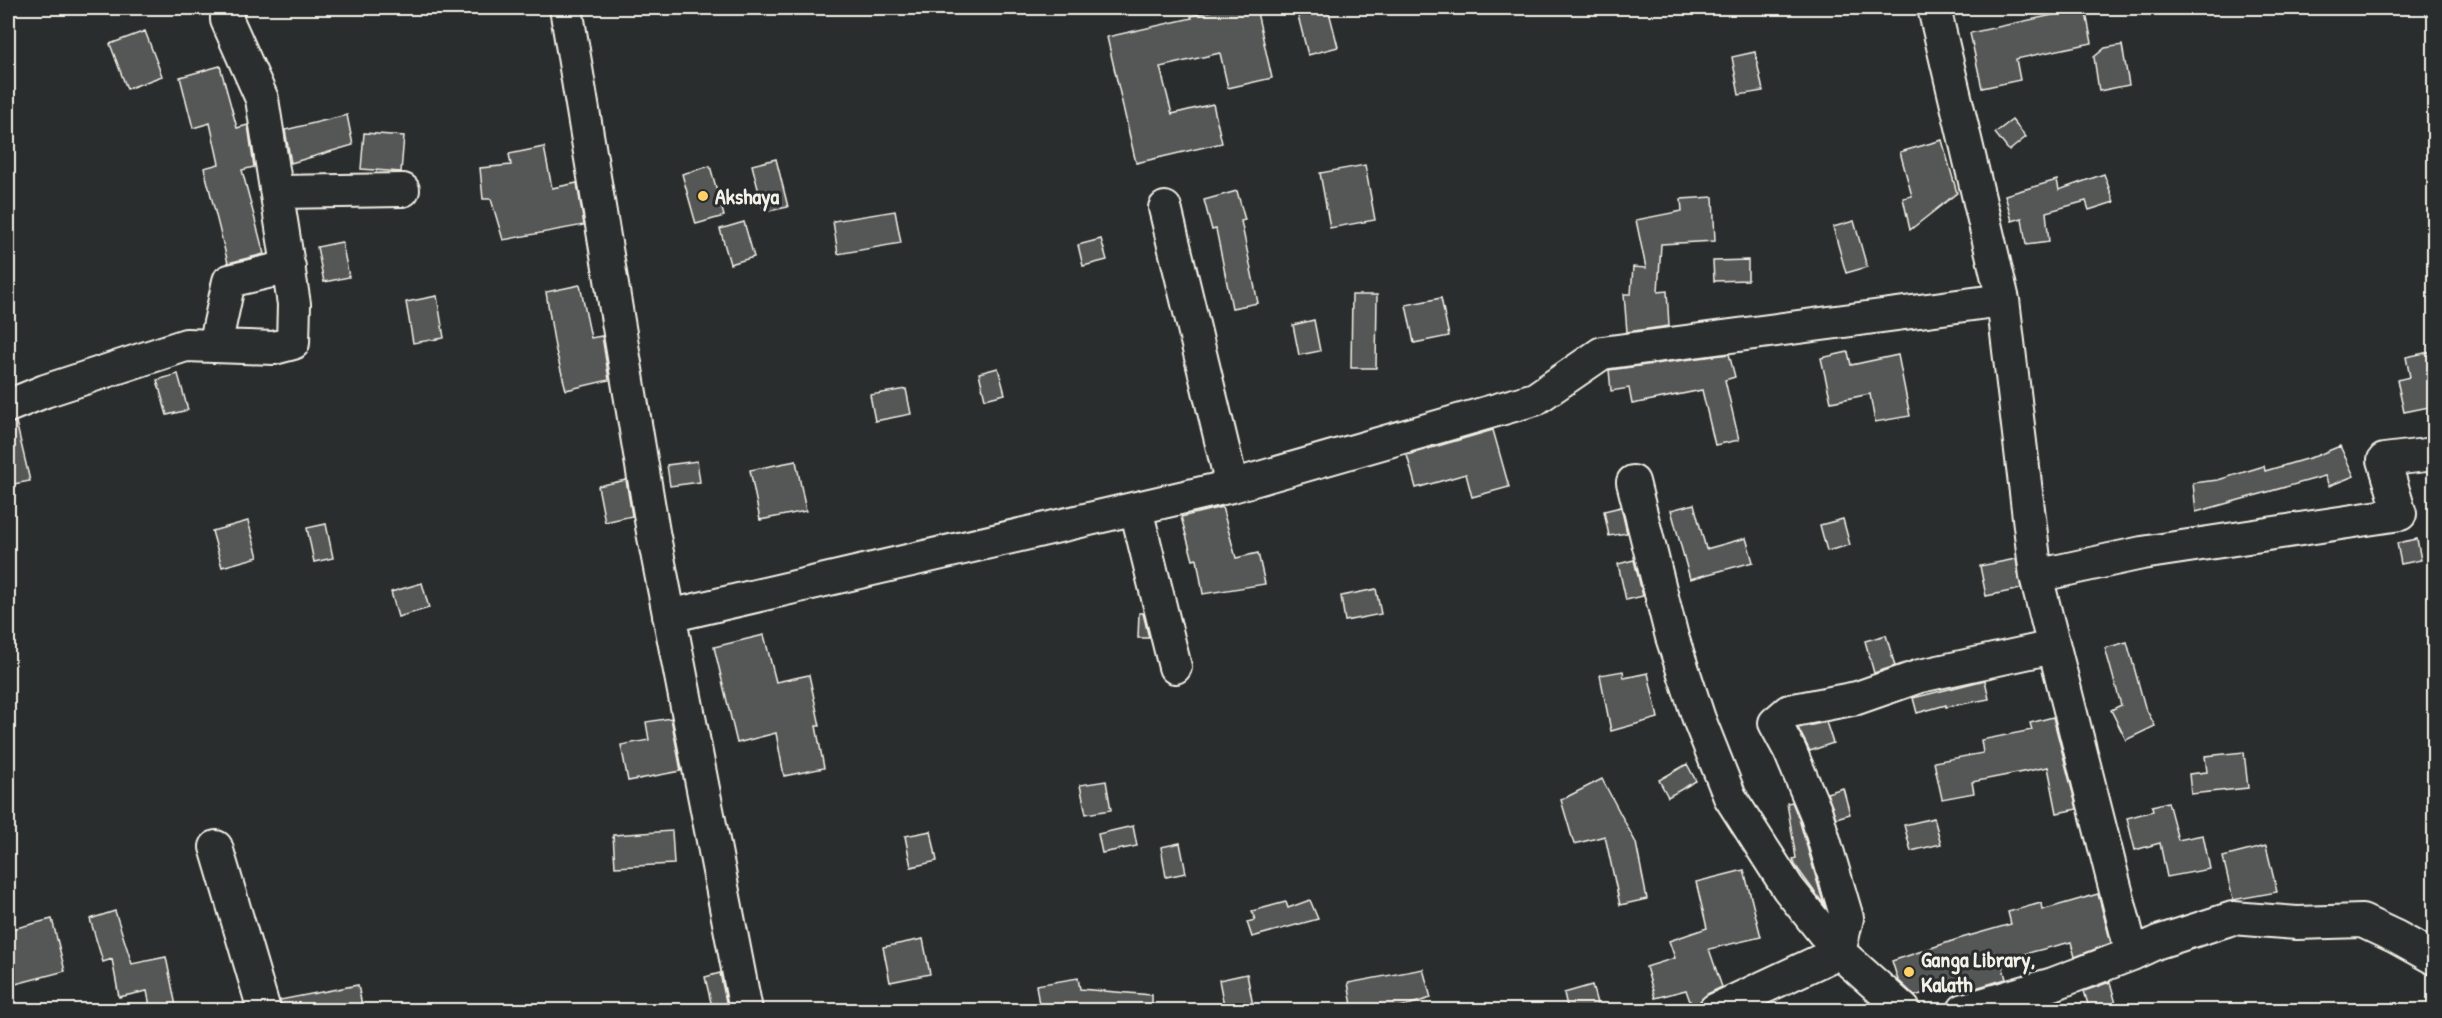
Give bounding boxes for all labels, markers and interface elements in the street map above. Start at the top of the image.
place label: Akshaya [715,181,780,212]
marker: Akshaya [696,189,710,203]
place label: Ganga Library, Kalath [1921,944,2035,999]
marker: Ganga Library, Kalath [1902,965,1916,979]

